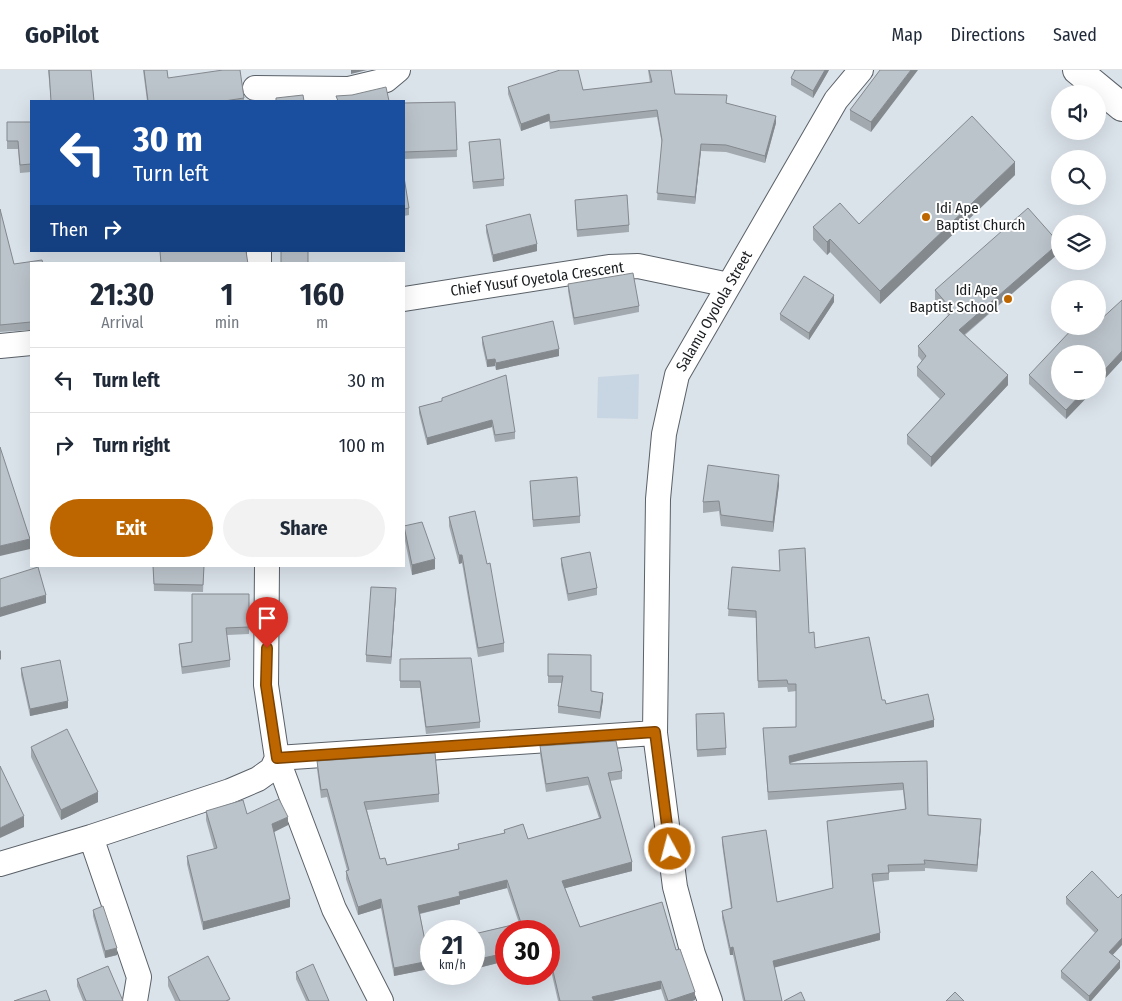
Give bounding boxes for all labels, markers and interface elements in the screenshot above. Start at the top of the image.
text: GoPilot [25,21,99,49]
text: Map [891,24,923,46]
text: Directions [951,24,1025,46]
text: Saved [1053,24,1097,46]
map controls [1051,85,1106,400]
button: sound [1051,85,1106,140]
text: 30 m [133,118,203,160]
icon: left [50,120,115,185]
button: search [1051,150,1106,205]
text: Turn left [133,160,209,187]
place label: Idi Ape Baptist Church [936,199,1025,234]
marker: Idi Ape Baptist Church [920,211,932,223]
icon: right [98,215,126,243]
button: layers [1051,215,1106,270]
text: Then [50,218,88,241]
street label: Salamu Oyolola Street [672,247,756,374]
street label: Chief Yusuf Oyetola Crescent [449,258,625,300]
text: 21:30 [90,277,154,313]
text: 1 [221,277,233,313]
text: 160 [300,277,345,313]
button: + [1051,280,1106,335]
place label: Idi Ape Baptist School [909,281,998,316]
marker: Idi Ape Baptist School [1002,293,1014,305]
text: Arrival [101,313,144,332]
text: min [215,313,240,332]
text: m [316,313,328,332]
button: − [1051,345,1106,400]
icon: left [50,366,78,394]
text: Turn left [93,369,160,392]
text: 30 m [347,369,385,392]
icon: right [50,431,78,459]
text: Turn right [93,434,170,457]
text: 100 m [339,434,385,457]
button: Exit [50,499,213,557]
button: Share [223,499,385,557]
pin [246,597,288,648]
icon: arrive [253,604,281,632]
position arrow [643,822,695,874]
speed limit sign: 30 [495,920,560,985]
text: 21 [442,931,463,961]
text: km/h [439,958,466,972]

